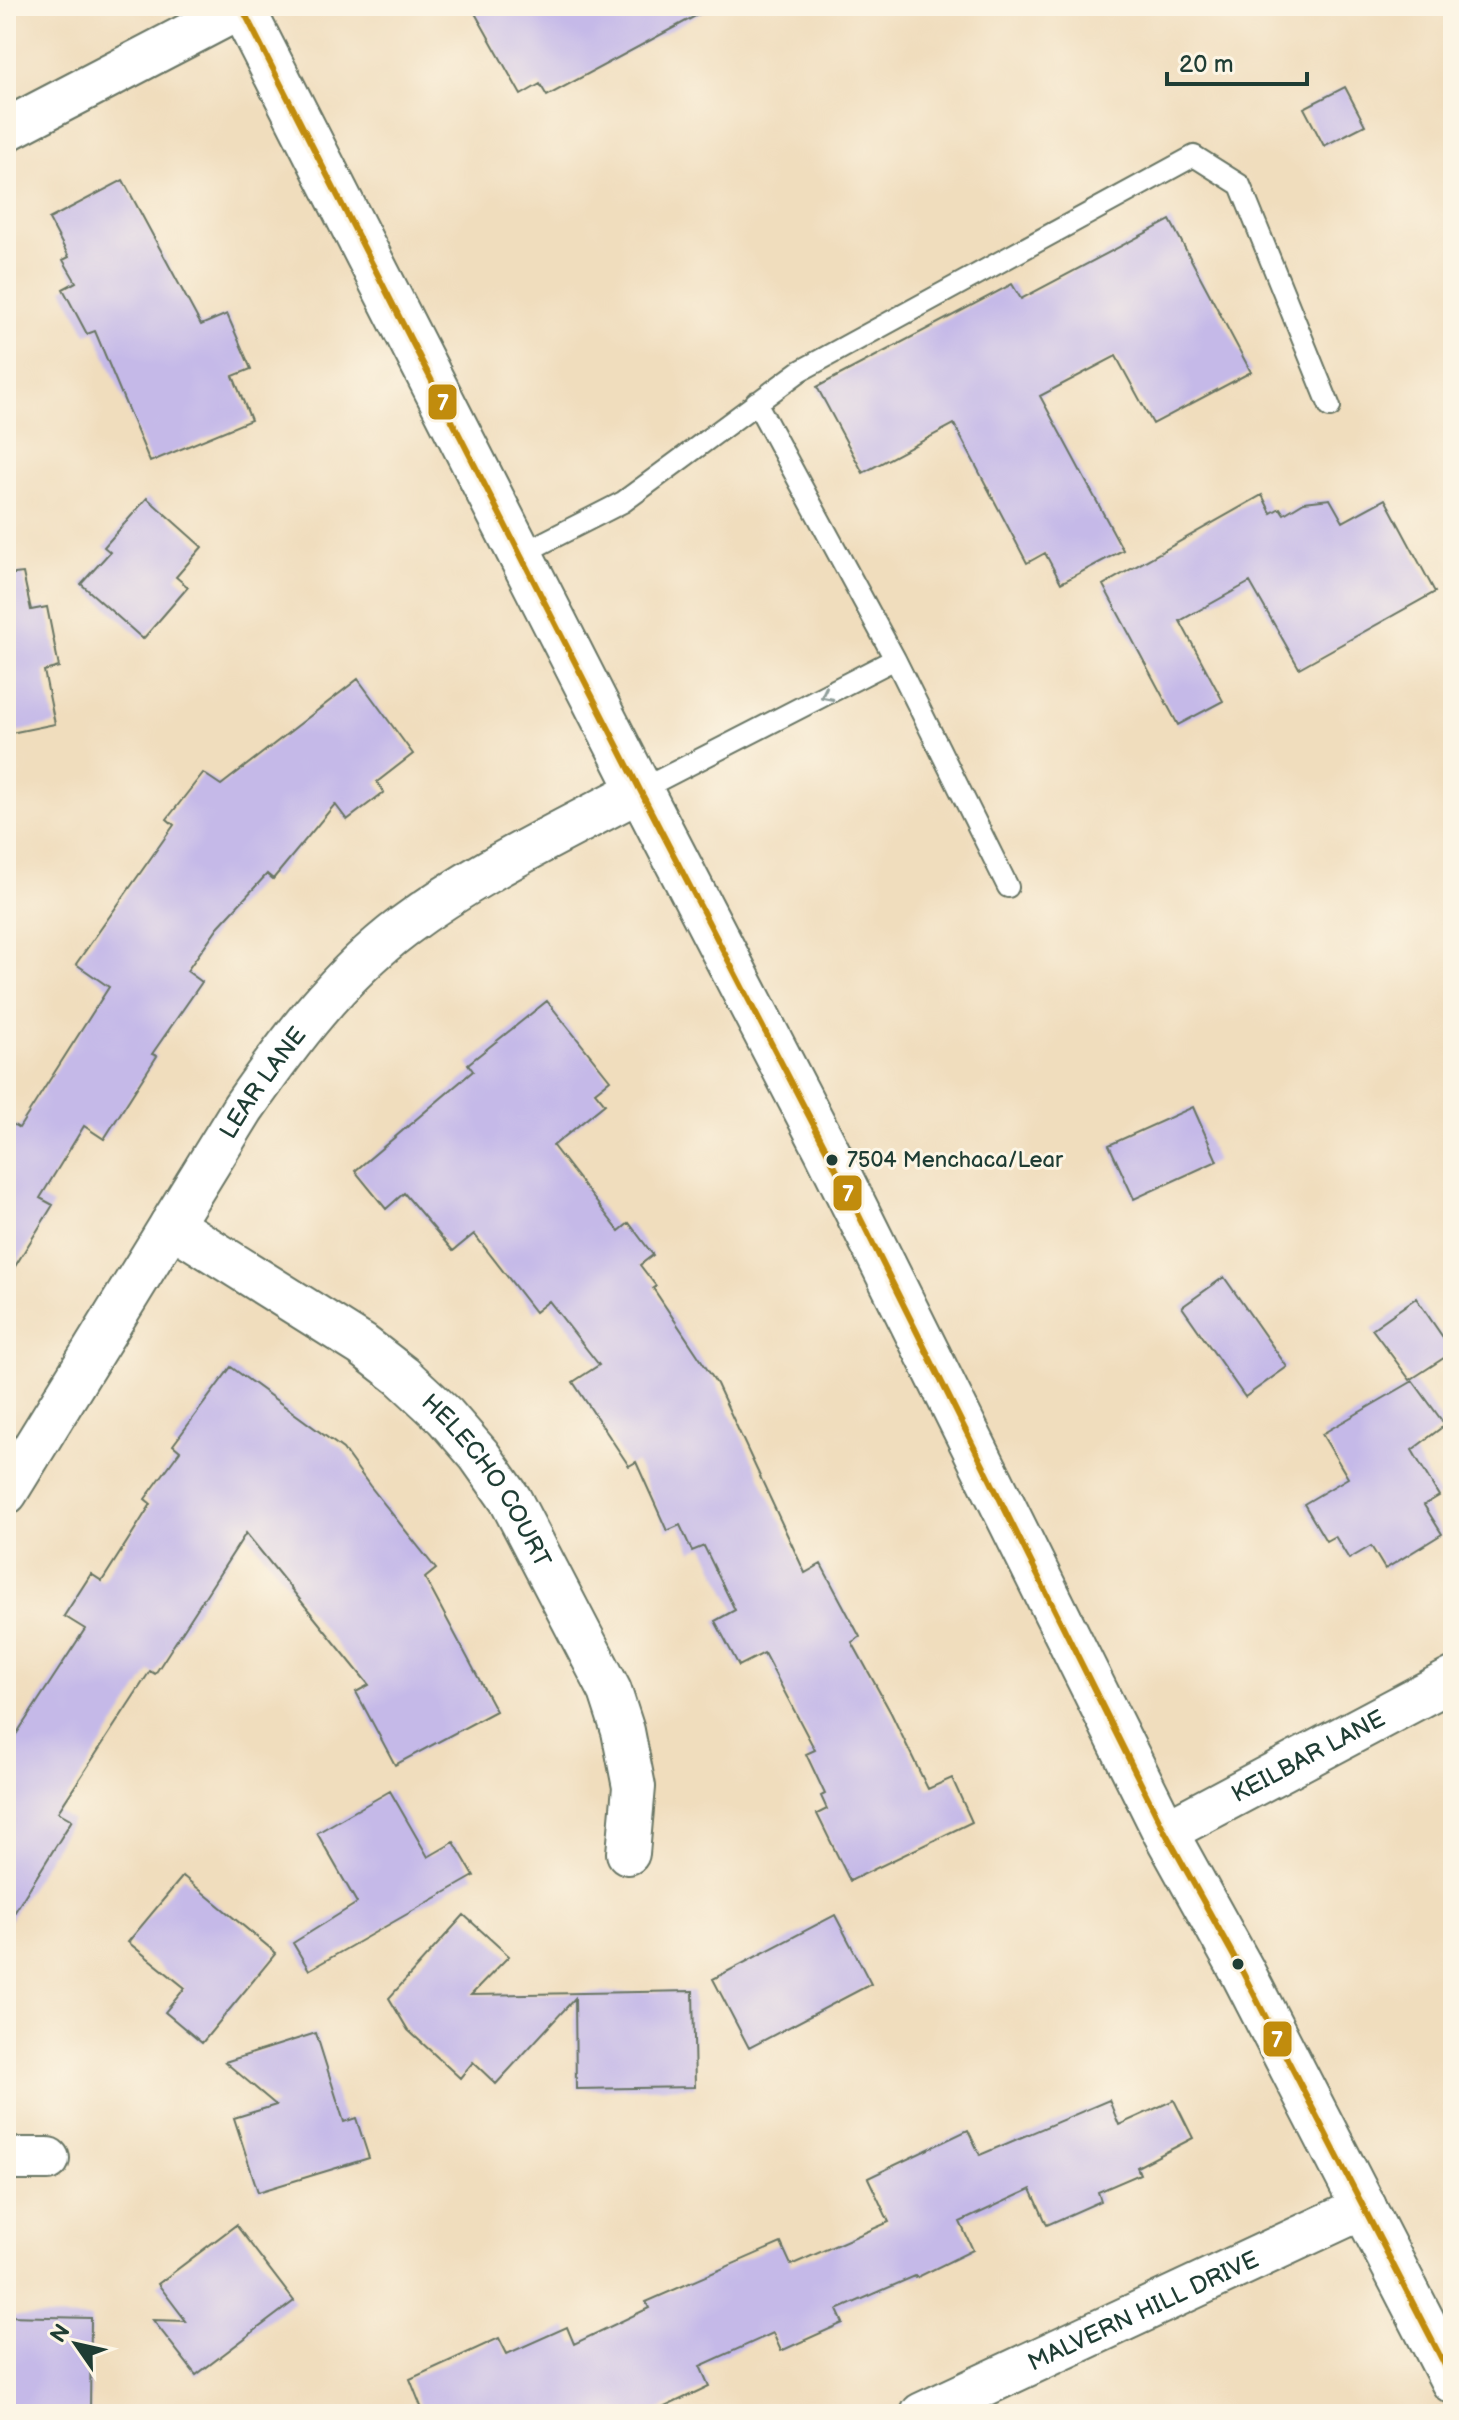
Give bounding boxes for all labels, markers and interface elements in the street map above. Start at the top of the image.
scale bar [1167,36,1307,86]
text: 20 m [1179,50,1234,79]
line badge: 7 [427,383,458,421]
text: 7 [437,390,449,417]
one-way arrow [819,685,834,700]
street label: LEAR LANE [213,1021,312,1144]
place label: 7504 Menchaca/Lear [847,1147,1064,1174]
marker: 7504 Menchaca/Lear [824,1152,840,1168]
line badge: 7 [832,1174,863,1212]
text: 7 [842,1181,854,1208]
street label: HELECHO COURT [416,1388,558,1573]
street label: KEILBAR LANE [1226,1703,1390,1809]
unlabelled marker [1230,1956,1246,1972]
line badge: 7 [1262,2020,1293,2058]
text: 7 [1271,2027,1283,2054]
street label: MALVERN HILL DRIVE [1023,2244,1263,2377]
north arrow [36,2304,116,2384]
text: N [45,2319,76,2348]

